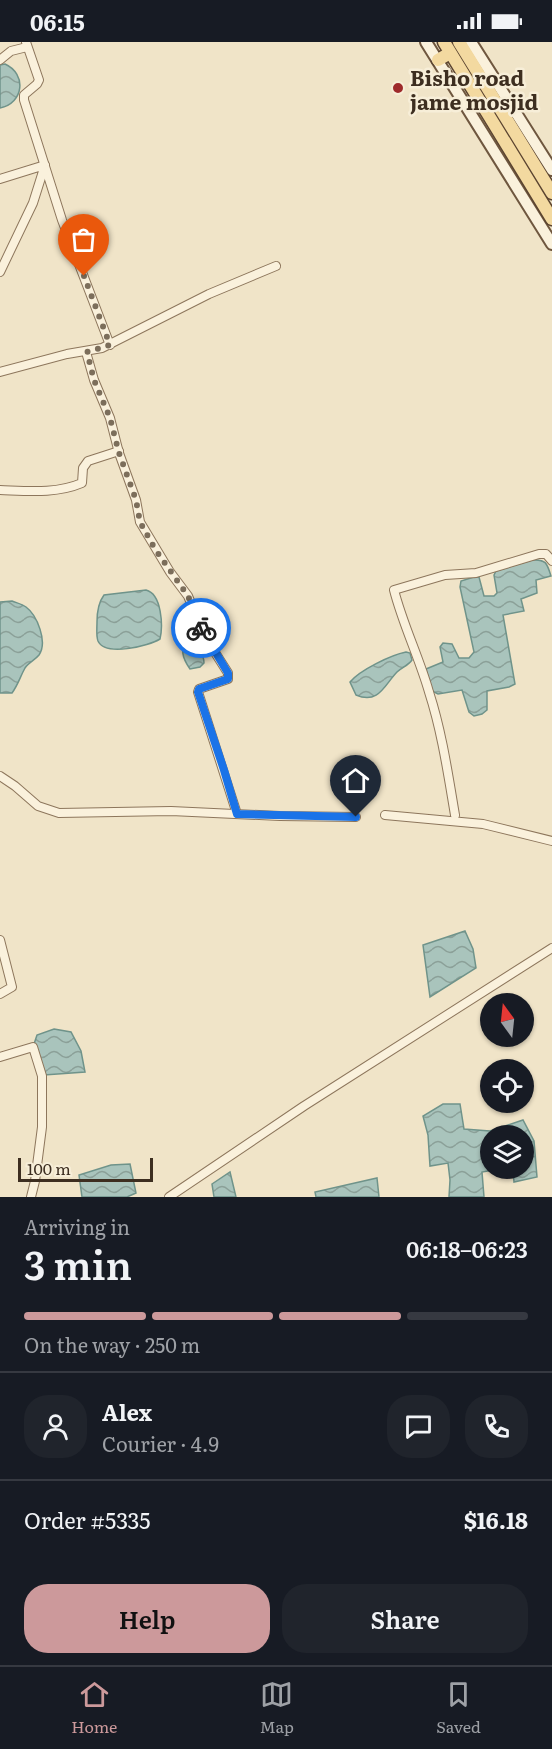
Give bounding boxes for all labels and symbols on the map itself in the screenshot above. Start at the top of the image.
place label: Bisho road jame mosjid [410,61,539,116]
marker: Bisho road jame mosjid [391,81,405,95]
pin [58,214,109,276]
courier [171,598,231,658]
pin [330,755,381,817]
north arrow [480,993,534,1047]
scale bar [18,1155,153,1182]

